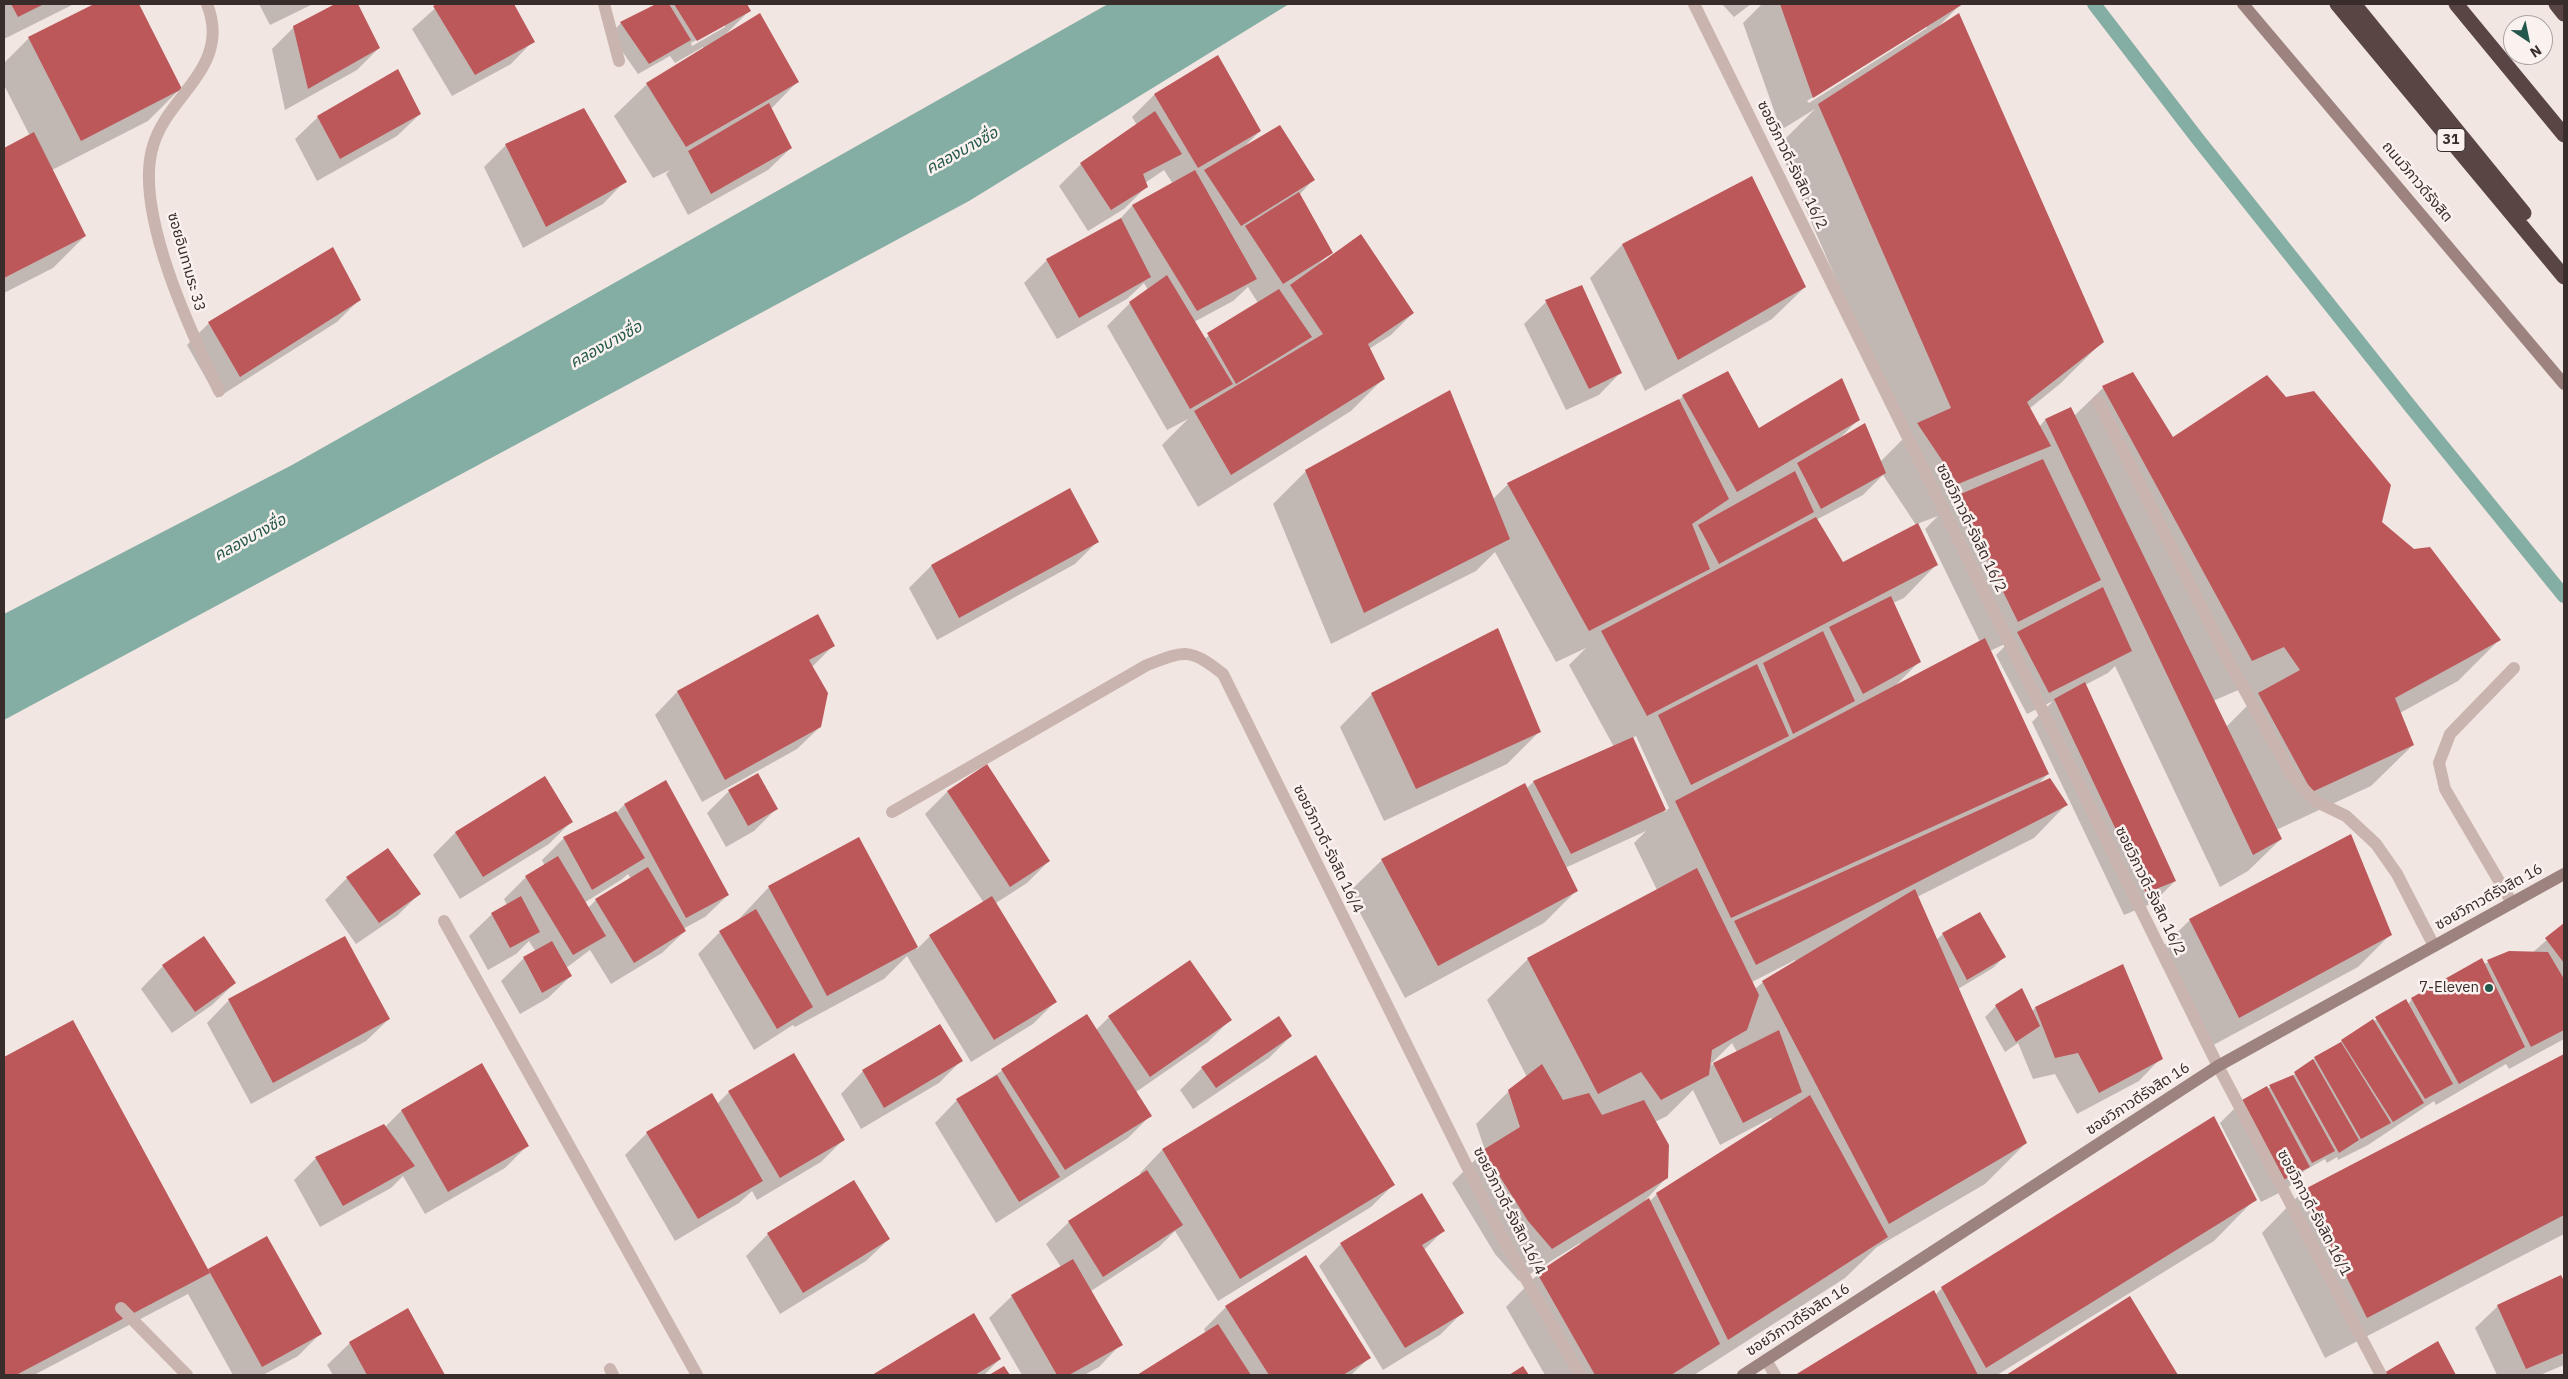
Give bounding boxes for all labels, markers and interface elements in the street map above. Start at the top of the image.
north arrow [2503,15,2553,65]
text: N [2527,41,2545,62]
street label: ซอยวิภาวดี-รังสิต 16/2 [1753,98,1831,232]
water label: คลองบางซื่อ [923,123,1001,179]
road number: 31 [2437,128,2465,152]
street label: ถนนวิภาวดีรังสิต [2378,138,2456,226]
street label: ซอยอินทามระ 33 [163,210,209,314]
water label: คลองบางซื่อ [567,317,645,373]
street label: ซอยวิภาวดี-รังสิต 16/2 [1932,461,2010,595]
water label: คลองบางซื่อ [211,510,289,566]
street label: ซอยวิภาวดี-รังสิต 16/4 [1289,782,1367,916]
street label: ซอยวิภาวดี-รังสิต 16/2 [2111,824,2189,958]
street label: ซอยวิภาวดีรังสิต 16 [2432,860,2546,934]
place label: 7-Eleven [2419,979,2479,997]
marker: 7-Eleven [2483,982,2495,994]
street label: ซอยวิภาวดีรังสิต 16 [2083,1059,2193,1139]
street label: ซอยวิภาวดี-รังสิต 16/4 [1469,1144,1549,1278]
street label: ซอยวิภาวดี-รังสิต 16/1 [2273,1147,2355,1279]
street label: ซอยวิภาวดีรังสิต 16 [1743,1280,1853,1360]

